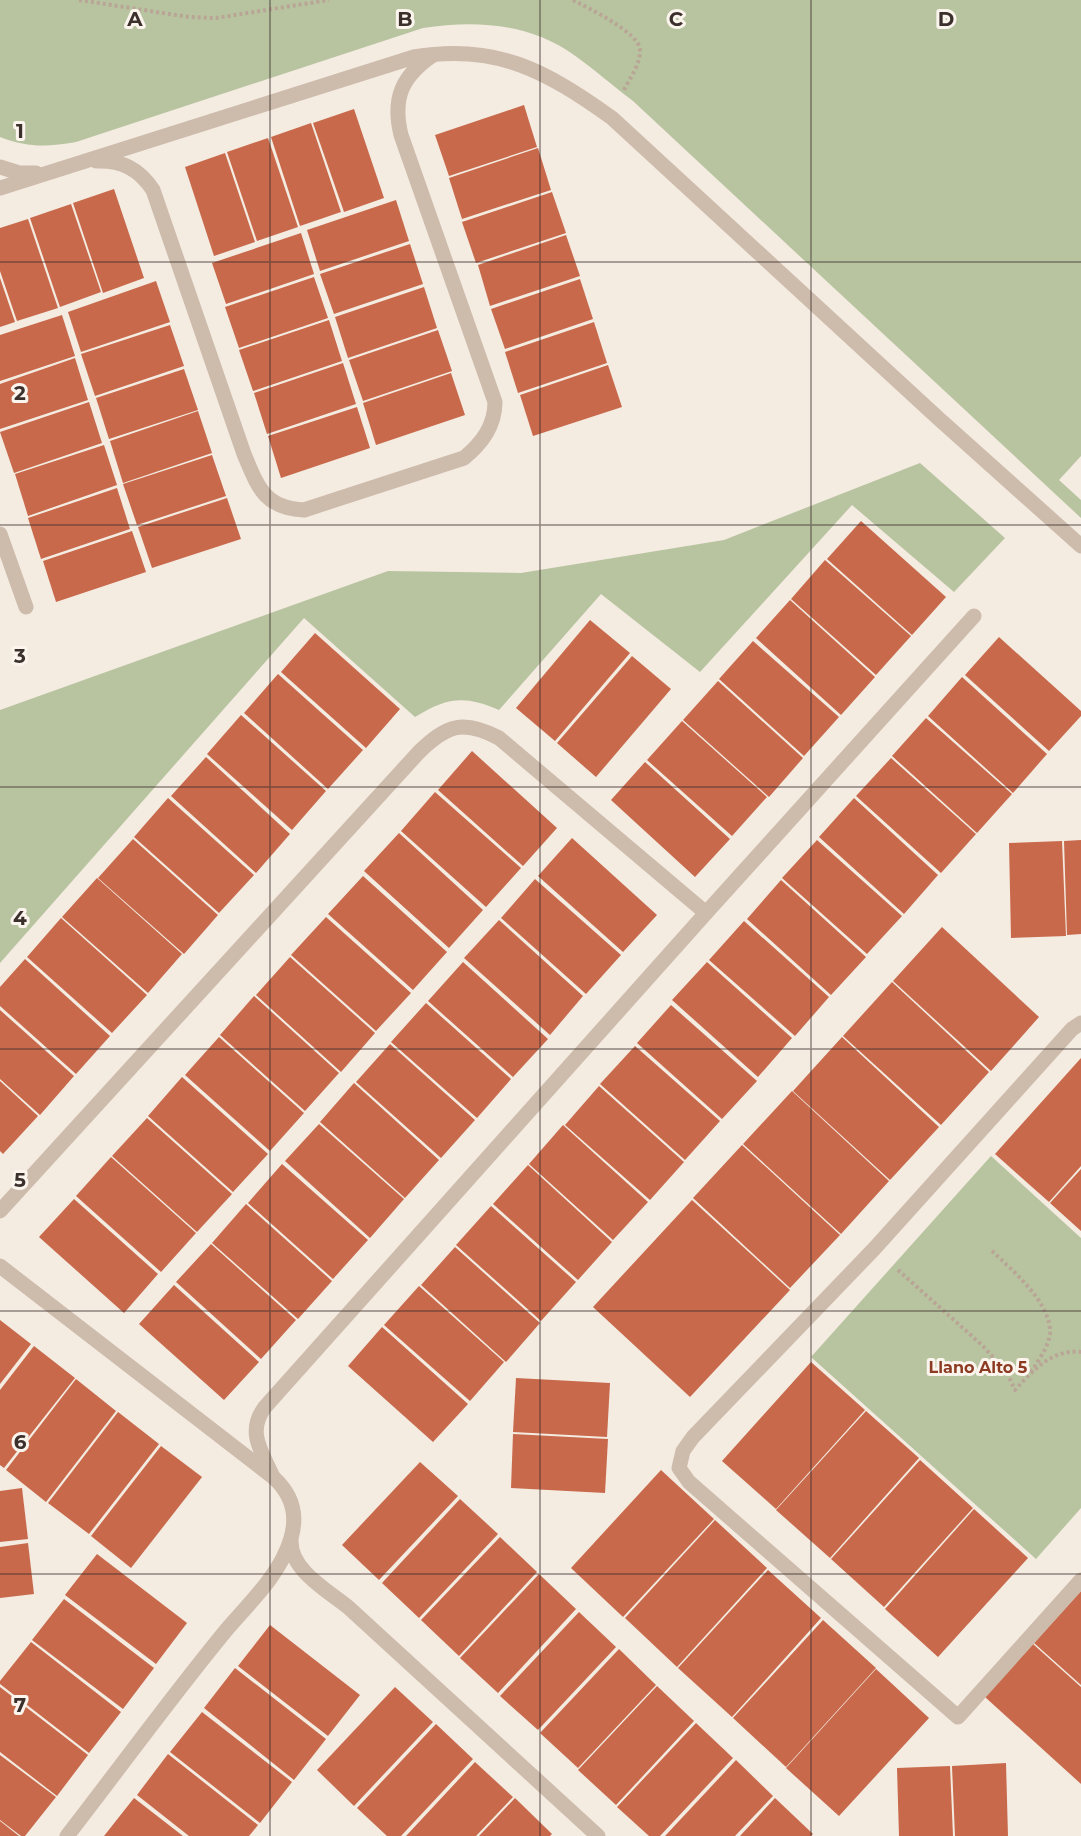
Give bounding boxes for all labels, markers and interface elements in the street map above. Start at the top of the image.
text: A [126,7,143,31]
text: B [397,7,413,31]
text: C [669,7,684,31]
text: D [938,7,954,31]
text: 1 [16,119,24,143]
text: 2 [14,381,26,405]
text: 3 [13,644,26,668]
text: 4 [13,906,27,930]
text: 5 [14,1168,26,1192]
district label: Llano Alto 5 [929,1358,1028,1377]
text: 6 [14,1430,27,1454]
text: 7 [14,1693,26,1717]

